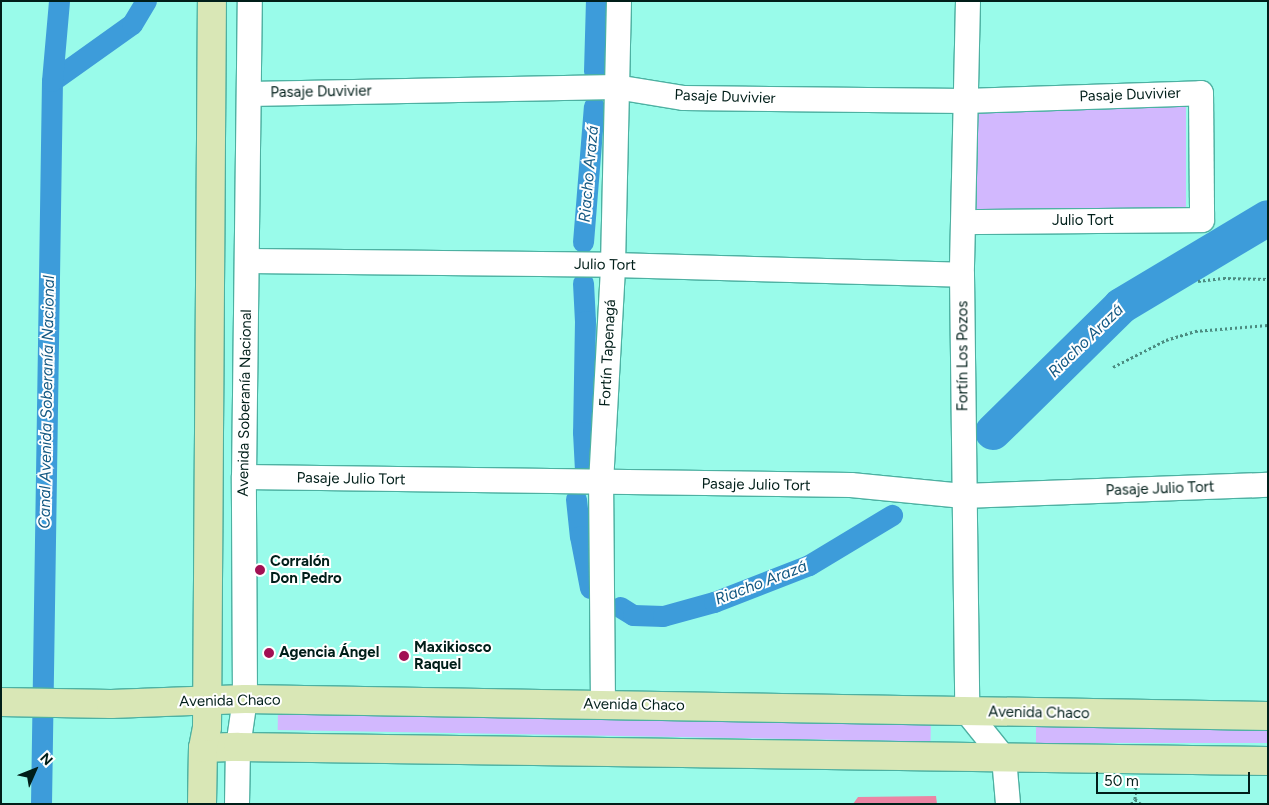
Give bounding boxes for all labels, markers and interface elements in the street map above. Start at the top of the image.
street label: Pasaje Duvivier [270,82,372,102]
street label: Pasaje Duvivier [1079,84,1181,106]
street label: Pasaje Duvivier [674,86,776,108]
water label: Riacho Arazá [575,125,603,223]
street label: Julio Tort [1052,212,1114,230]
street label: Julio Tort [574,255,636,275]
water label: Canal Avenida Soberanía Nacional [35,275,59,529]
street label: Fortín Tapenagá [596,299,620,407]
water label: Riacho Arazá [1044,300,1128,382]
street label: Fortín Los Pozos [954,301,972,411]
street label: Avenida Soberanía Nacional [234,309,256,497]
street label: Pasaje Julio Tort [296,469,406,489]
street label: Pasaje Julio Tort [701,475,811,495]
street label: Pasaje Julio Tort [1105,478,1215,500]
place label: Corralón Don Pedro [270,552,342,587]
water label: Riacho Arazá [712,557,810,609]
marker: Corralón Don Pedro [254,564,266,576]
place label: Maxikiosco Raquel [414,638,491,673]
place label: Agencia Ángel [279,644,379,662]
marker: Agencia Ángel [263,647,275,659]
marker: Maxikiosco Raquel [398,650,410,662]
street label: Avenida Chaco [179,691,281,711]
street label: Avenida Chaco [583,695,685,715]
street label: Avenida Chaco [988,703,1090,723]
north arrow [10,745,60,795]
text: N [36,749,56,769]
scale bar [1099,762,1253,794]
text: 50 m [1104,772,1139,790]

